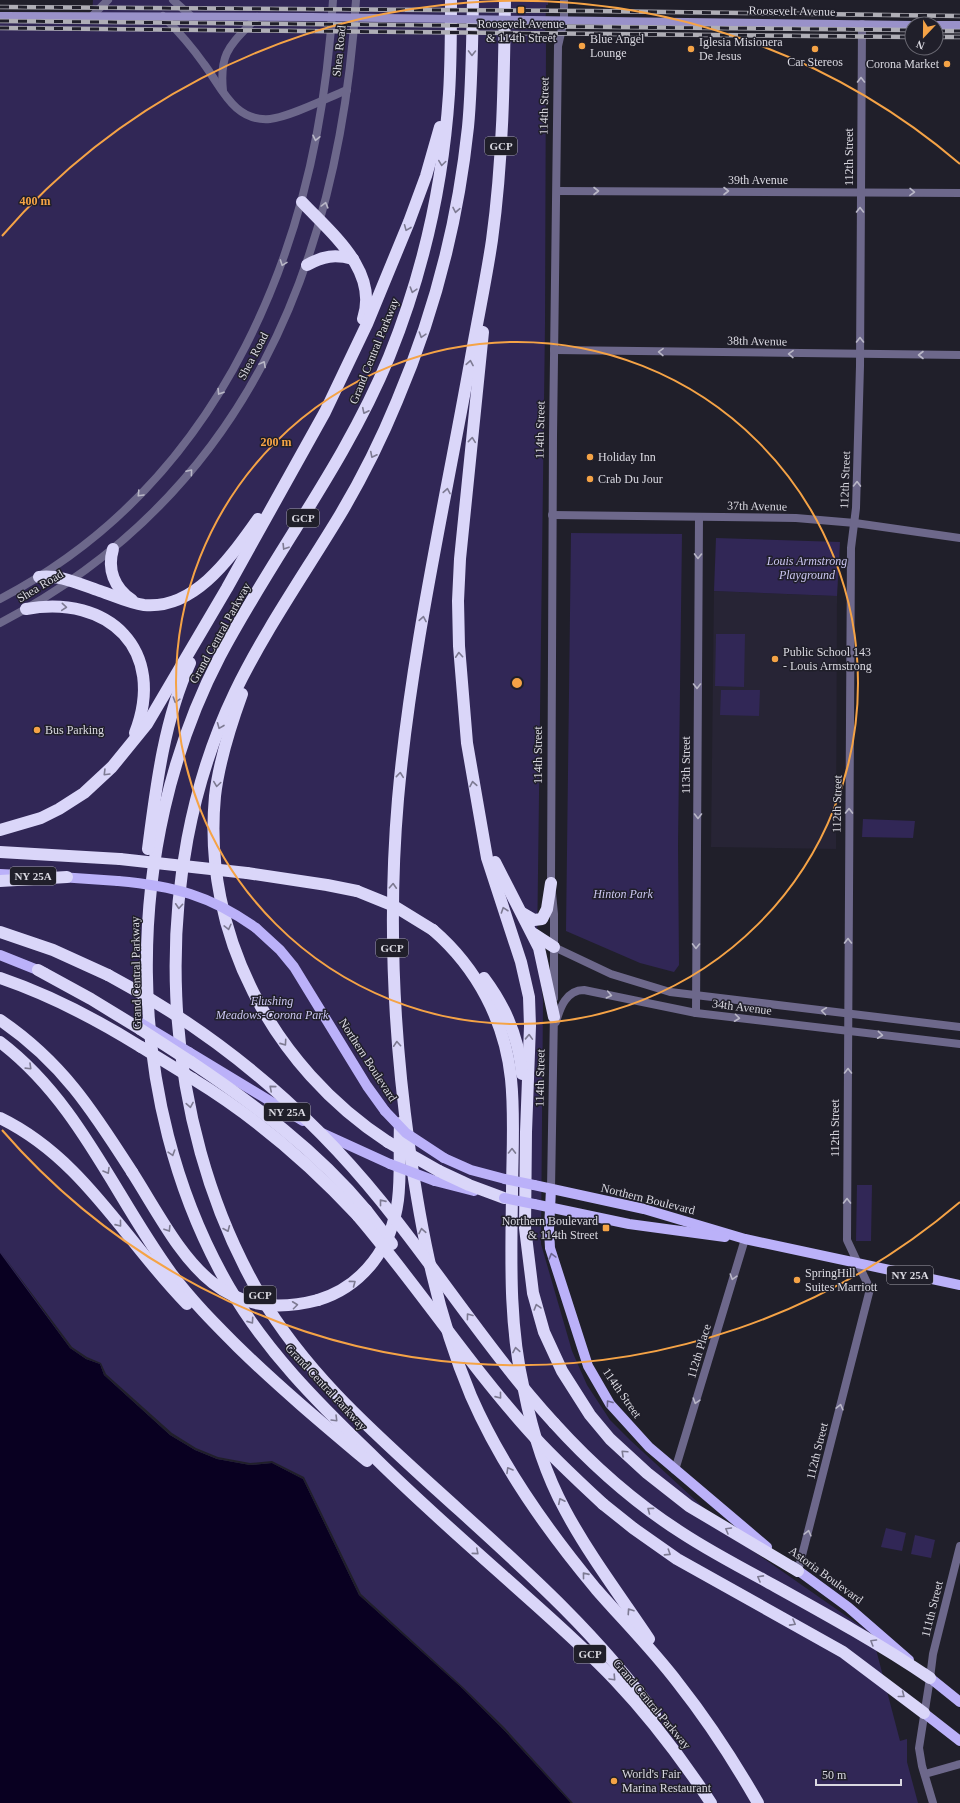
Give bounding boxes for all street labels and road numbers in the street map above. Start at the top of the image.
street label: Roosevelt Avenue [749,3,835,19]
street label: Shea Road [329,25,349,77]
street label: 114th Street [536,76,552,135]
street label: 112th Street [842,127,856,186]
road number: GCP [485,137,517,155]
street label: 39th Avenue [728,173,788,187]
street label: Grand Central Parkway [346,296,402,406]
street label: Shea Road [235,330,271,382]
street label: 38th Avenue [727,333,787,349]
street label: 114th Street [532,400,548,459]
street label: 112th Street [837,450,853,509]
street label: 37th Avenue [727,498,787,514]
road number: GCP [287,509,319,527]
street label: Shea Road [14,567,66,605]
street label: Grand Central Parkway [186,580,254,686]
street label: 114th Street [531,725,545,784]
street label: 113th Street [679,735,693,794]
street label: 112th Street [829,774,845,833]
road number: NY 25A [10,867,56,885]
street label: Grand Central Parkway [128,916,144,1030]
road number: GCP [376,939,408,957]
street label: 34th Avenue [711,996,773,1018]
street label: Northern Boulevard [336,1016,400,1104]
street label: 114th Street [532,1048,548,1107]
street label: 112th Street [828,1098,842,1157]
road number: NY 25A [264,1103,310,1121]
street label: Northern Boulevard [600,1181,696,1217]
road number: NY 25A [887,1266,933,1284]
road number: GCP [244,1286,276,1304]
street label: 112th Place [684,1322,714,1380]
street label: Grand Central Parkway [282,1341,370,1433]
street label: 114th Street [600,1365,645,1421]
street label: 112th Street [803,1421,831,1481]
street label: Astoria Boulevard [786,1543,866,1607]
street label: 111th Street [918,1579,946,1639]
road number: GCP [574,1645,606,1663]
street label: Grand Central Parkway [610,1656,694,1752]

